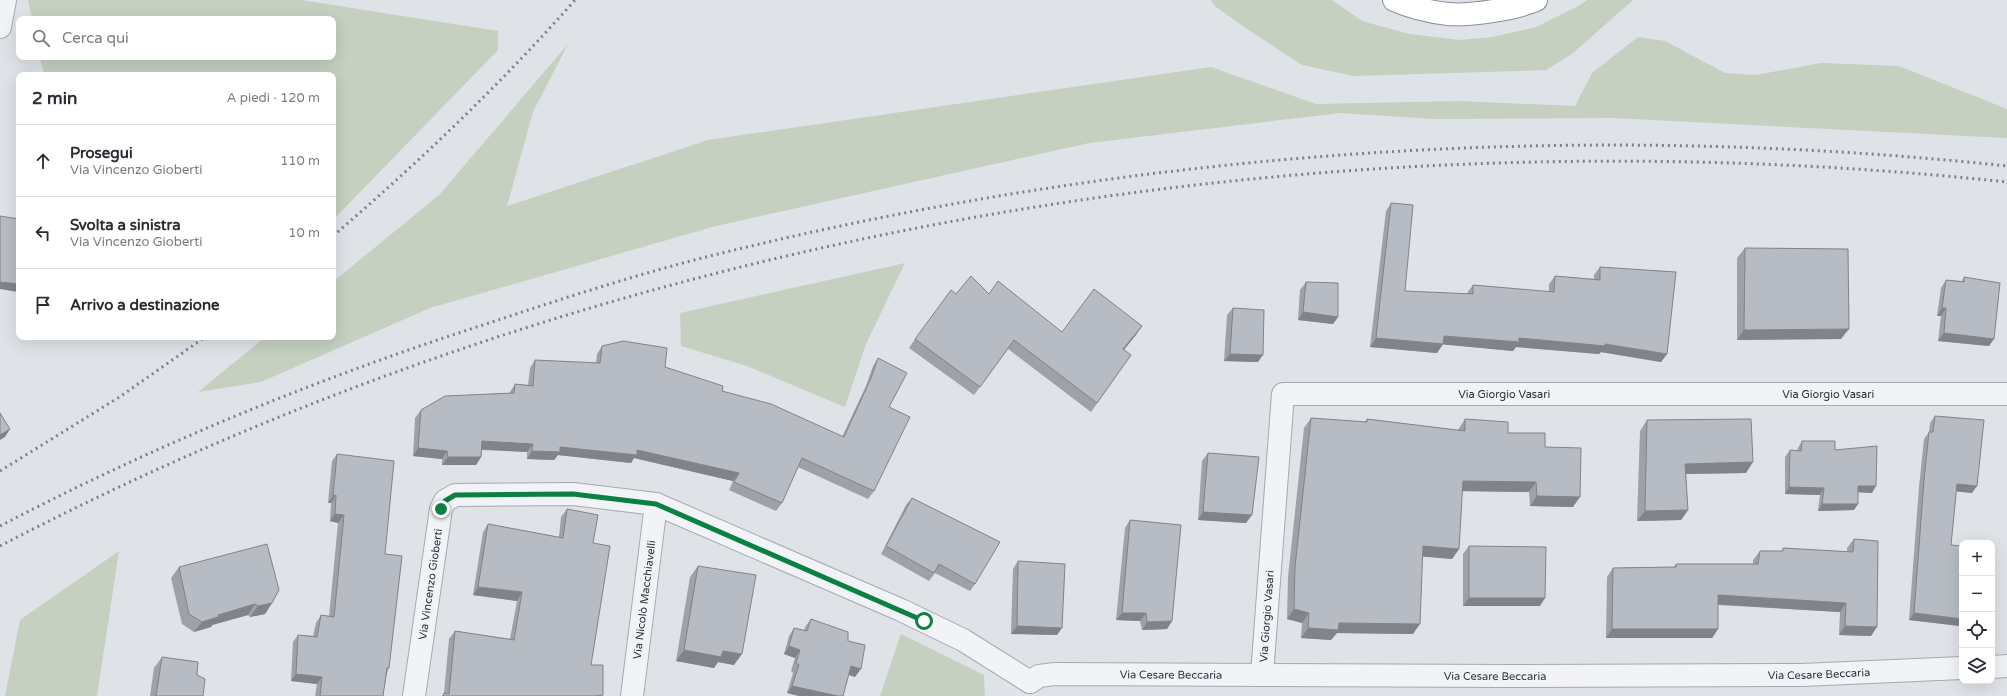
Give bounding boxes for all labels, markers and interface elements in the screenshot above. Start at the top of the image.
search box [16,16,336,60]
icon: search [30,27,52,49]
text: Cerca qui [62,29,129,47]
text: 2 min [32,88,77,109]
text: A piedi · 120 m [227,90,320,106]
text: Prosegui [70,144,133,162]
icon: ahead [32,150,54,172]
text: 110 m [280,153,320,169]
text: Via Vincenzo Gioberti [70,162,203,178]
text: Svolta a sinistra [70,216,181,234]
icon: left [32,222,54,244]
text: 10 m [288,225,320,241]
text: Via Vincenzo Gioberti [70,234,203,250]
icon: arrive [32,294,54,316]
text: Arrivo a destinazione [70,296,220,314]
street label: Via Giorgio Vasari [1458,388,1550,401]
street label: Via Giorgio Vasari [1782,388,1874,401]
route end [432,500,450,518]
street label: Via Vincenzo Gioberti [416,528,445,641]
street label: Via Nicolò Macchiavelli [630,539,658,660]
map controls [1959,540,1995,684]
button: + [1959,540,1995,576]
street label: Via Giorgio Vasari [1256,570,1276,663]
button: − [1959,576,1995,612]
route start [915,612,933,630]
button: locate [1959,612,1995,648]
button: layers [1959,648,1995,684]
street label: Via Cesare Beccaria [1768,666,1871,682]
street label: Via Cesare Beccaria [1120,668,1222,681]
street label: Via Cesare Beccaria [1444,669,1546,683]

